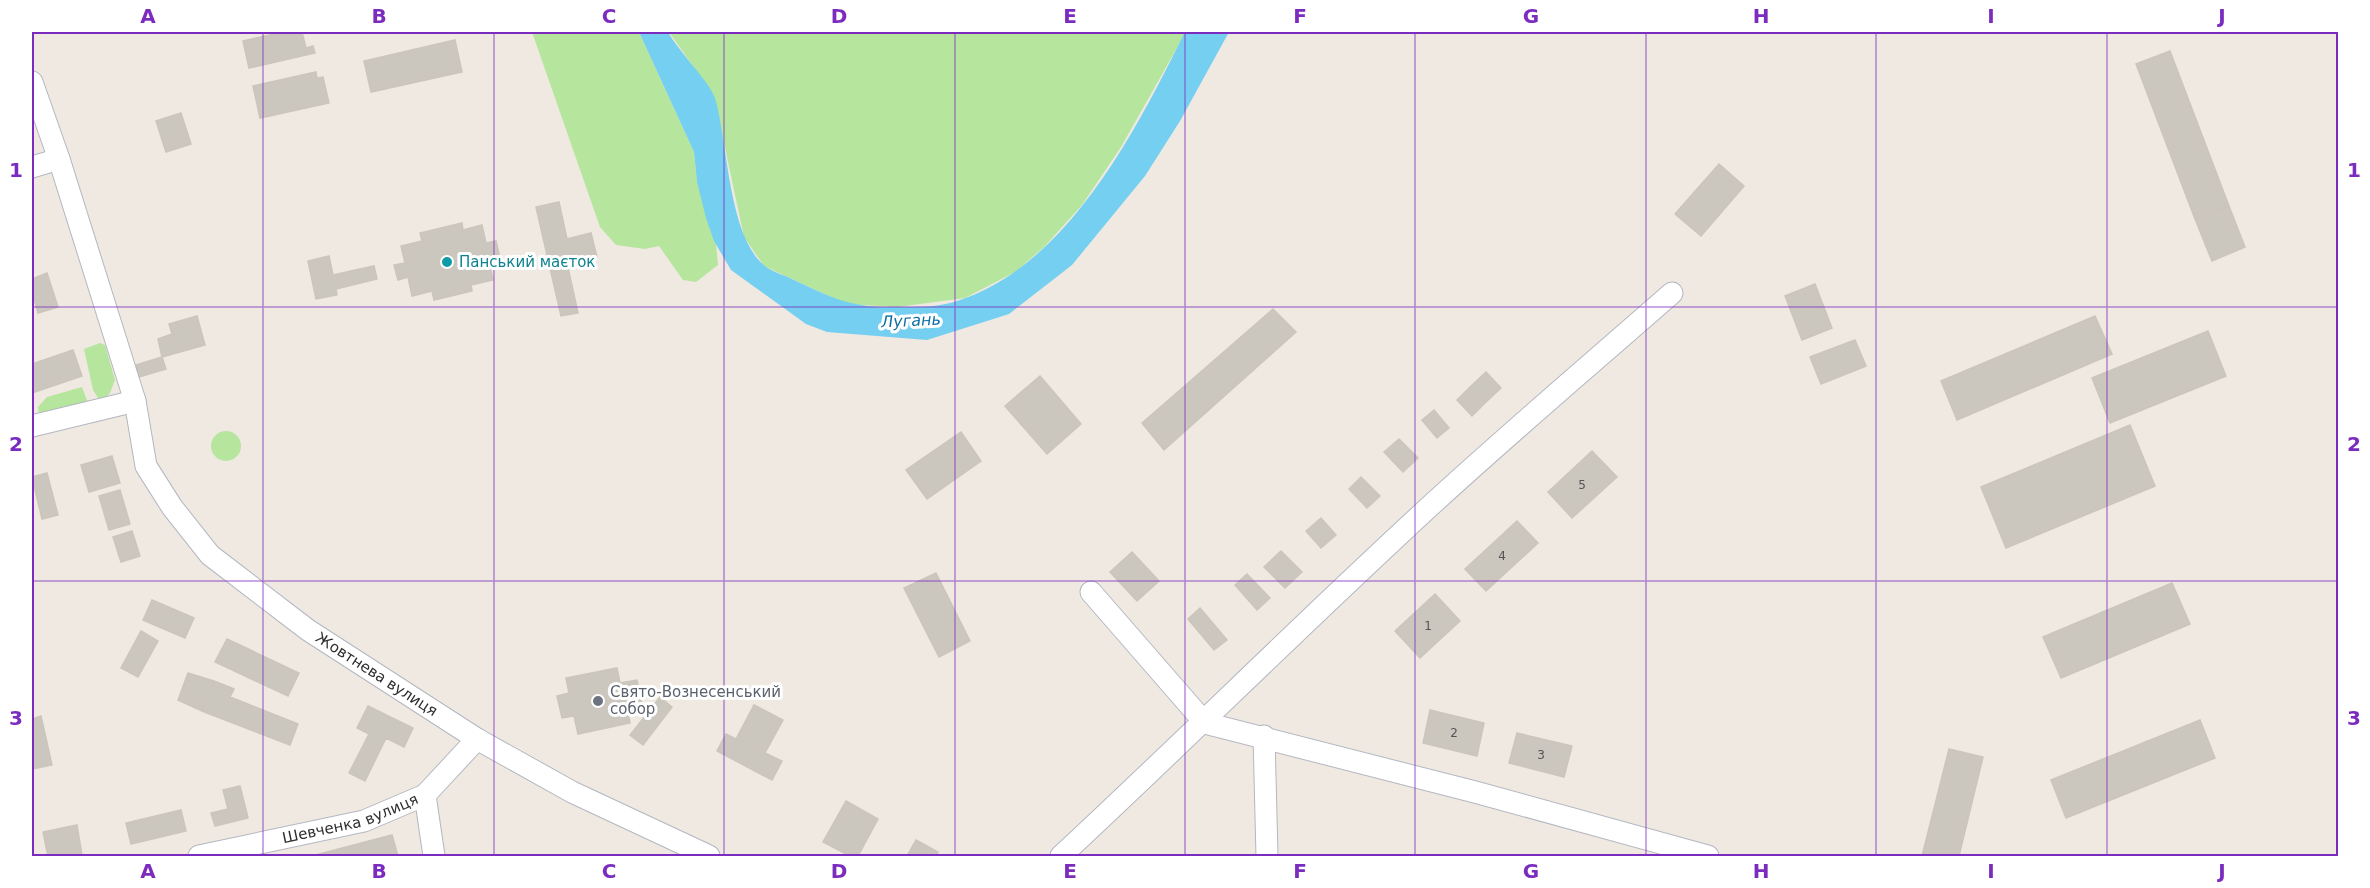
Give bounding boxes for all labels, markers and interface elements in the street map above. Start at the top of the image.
text: A [140,4,156,28]
text: B [371,4,387,28]
text: C [602,4,616,28]
text: D [831,4,847,28]
text: E [1063,4,1077,28]
text: F [1293,4,1307,28]
text: G [1523,4,1539,28]
text: H [1753,4,1769,28]
text: I [1987,4,1995,28]
text: J [2216,4,2226,28]
text: 1 [9,158,23,182]
text: 1 [2347,158,2361,182]
place label: Панський маєток [459,253,595,271]
marker: Панський маєток [440,255,454,269]
water label: Лугань [880,309,941,332]
text: 2 [9,432,23,456]
text: 2 [2347,432,2361,456]
house number: 5 [1578,478,1586,492]
house number: 4 [1498,549,1506,563]
house number: 1 [1424,619,1432,633]
street label: Жовтнева вулиця [312,628,441,720]
place label: Свято-Вознесенський собор [610,683,781,718]
marker: Свято-Вознесенський собор [591,694,605,708]
text: 3 [9,706,23,730]
text: 3 [2347,706,2361,730]
house number: 2 [1450,726,1458,740]
house number: 3 [1537,748,1545,762]
street label: Шевченка вулиця [281,790,421,847]
text: A [140,859,156,883]
text: B [371,859,387,883]
text: C [602,859,616,883]
text: D [831,859,847,883]
text: E [1063,859,1077,883]
text: F [1293,859,1307,883]
text: G [1523,859,1539,883]
text: H [1753,859,1769,883]
text: I [1987,859,1995,883]
text: J [2216,859,2226,883]

